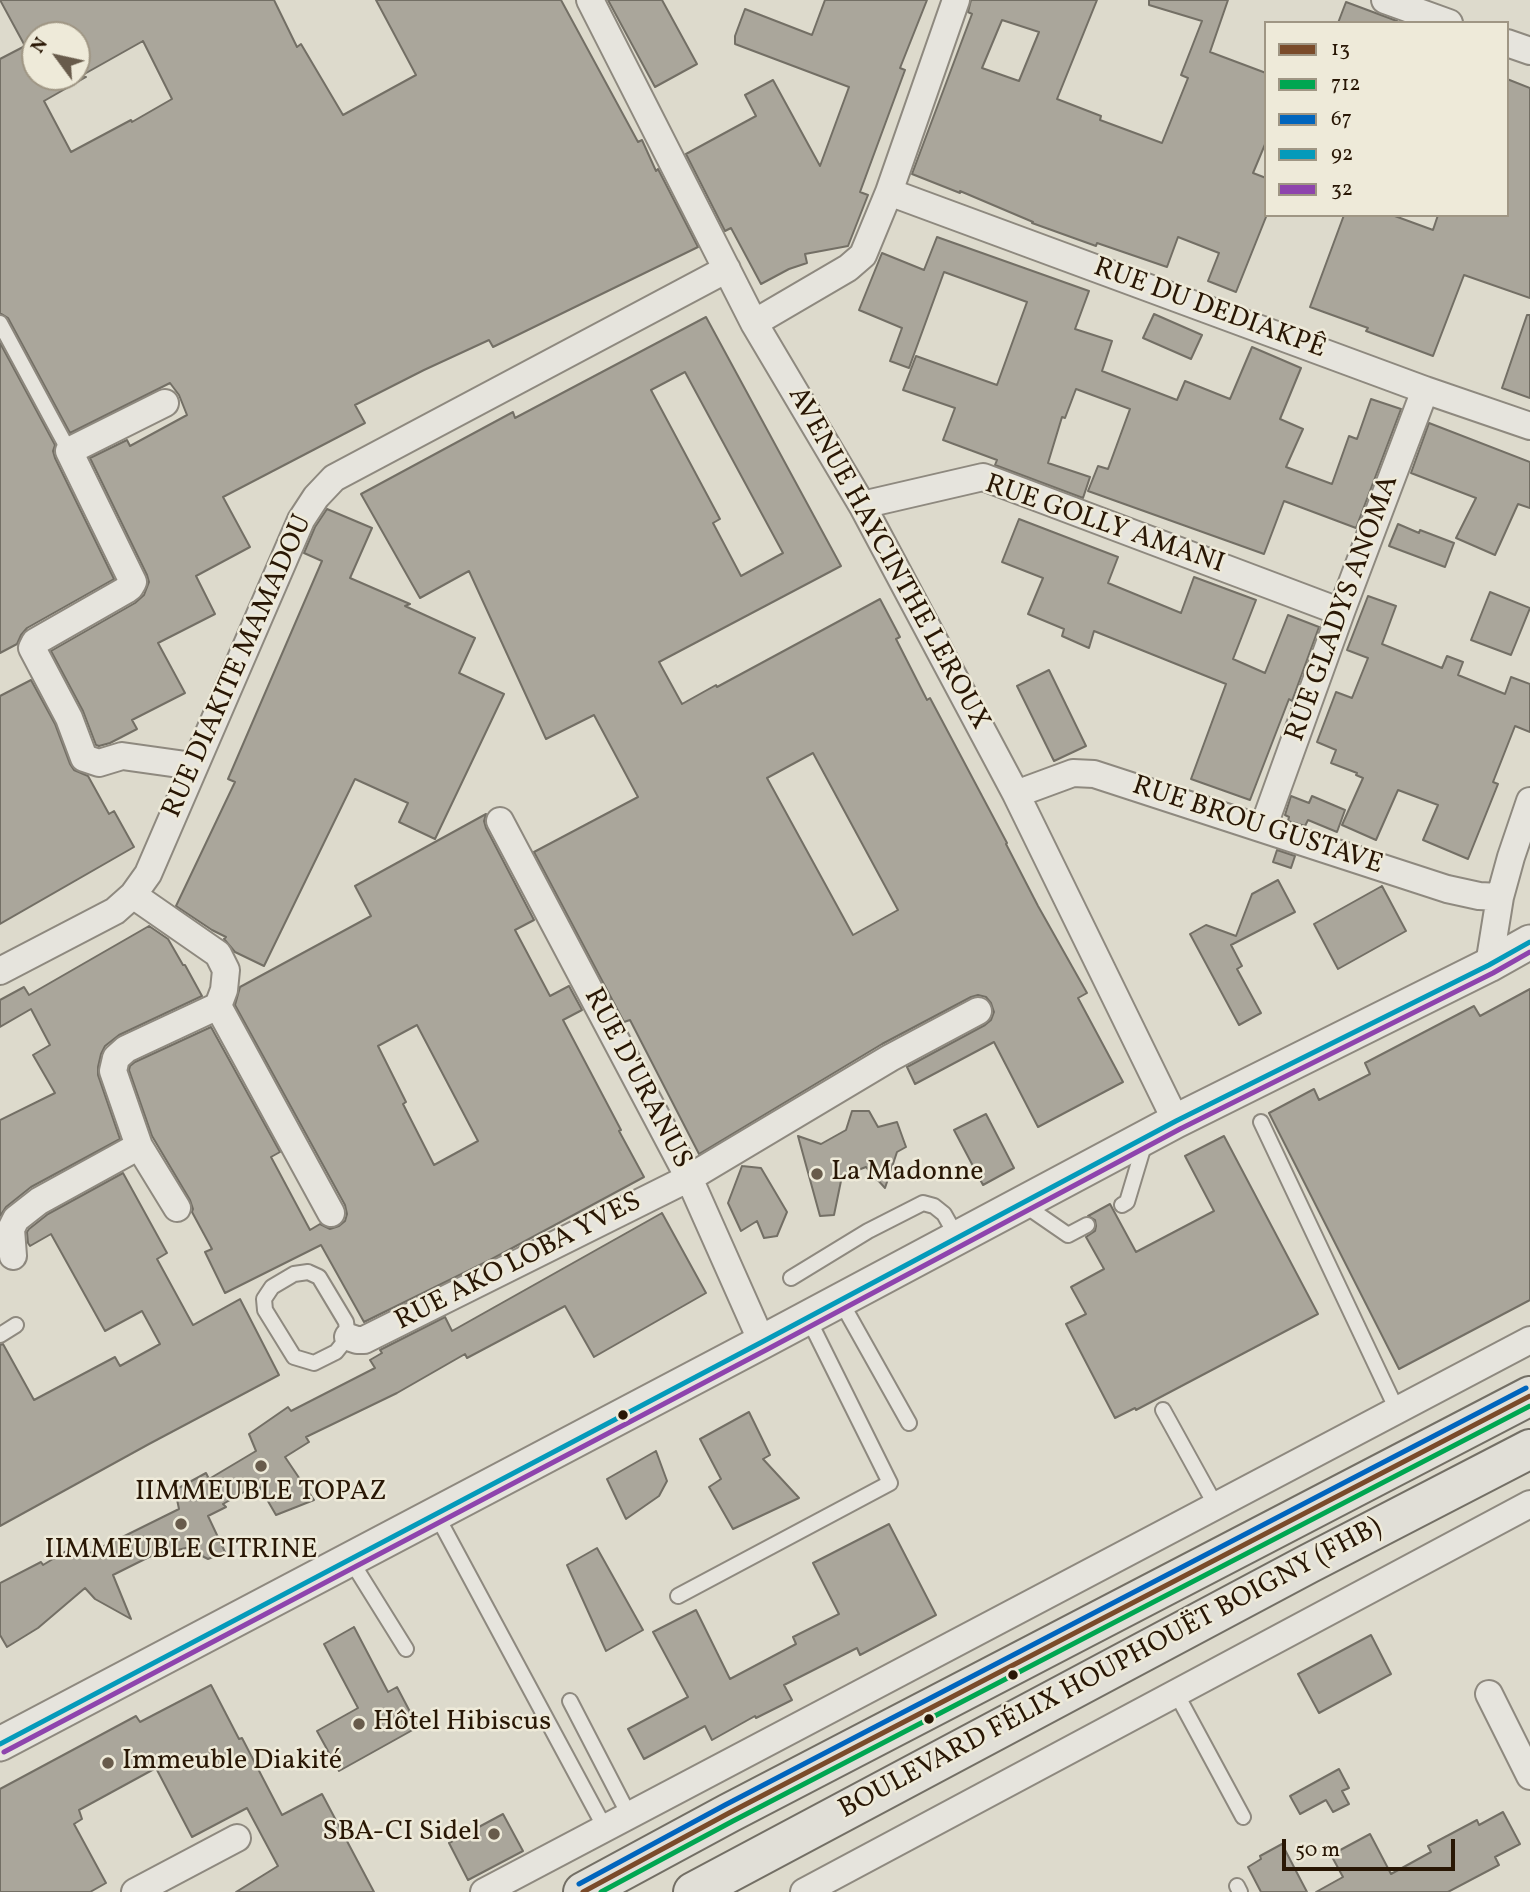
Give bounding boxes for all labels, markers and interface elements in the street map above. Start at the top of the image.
north arrow [21,21,91,91]
legend [1264,21,1509,217]
text: N [25,33,55,59]
text: 13 [1331,35,1350,64]
text: 712 [1331,70,1361,99]
text: 67 [1331,105,1352,134]
text: 92 [1331,140,1353,169]
text: 32 [1331,175,1353,204]
street label: RUE DU DEDIAKPÊ [1088,252,1330,368]
street label: AVENUE HAYCINTHE LEROUX [779,382,995,736]
street label: RUE GOLLY AMANI [980,469,1228,583]
street label: RUE GLADYS ANOMA [1280,471,1408,747]
street label: RUE DIAKITE MAMADOU [157,510,321,824]
street label: RUE BROU GUSTAVE [1127,771,1387,883]
street label: RUE D'URANUS [574,983,698,1175]
place label: La Madonne [831,1157,984,1191]
marker: La Madonne [809,1166,825,1182]
street label: RUE AKO LOBA YVES [390,1186,648,1340]
unlabelled marker [616,1408,630,1422]
marker: IIMMEUBLE TOPAZ [253,1458,269,1474]
place label: IIMMEUBLE TOPAZ [135,1477,387,1511]
street label: BOULEVARD FÉLIX HOUPHOUËT BOIGNY (FHB) [834,1512,1388,1828]
marker: IIMMEUBLE CITRINE [173,1516,189,1532]
place label: IIMMEUBLE CITRINE [44,1535,318,1569]
unlabelled marker [1006,1668,1020,1682]
place label: Hôtel Hibiscus [373,1707,551,1741]
unlabelled marker [922,1712,936,1726]
marker: Hôtel Hibiscus [351,1716,367,1732]
place label: Immeuble Diakité [122,1746,342,1780]
marker: Immeuble Diakité [100,1755,116,1771]
place label: SBA-CI Sidel [322,1817,480,1851]
marker: SBA-CI Sidel [486,1826,502,1842]
scale bar [1285,1826,1458,1870]
text: 50 m [1295,1836,1340,1865]

